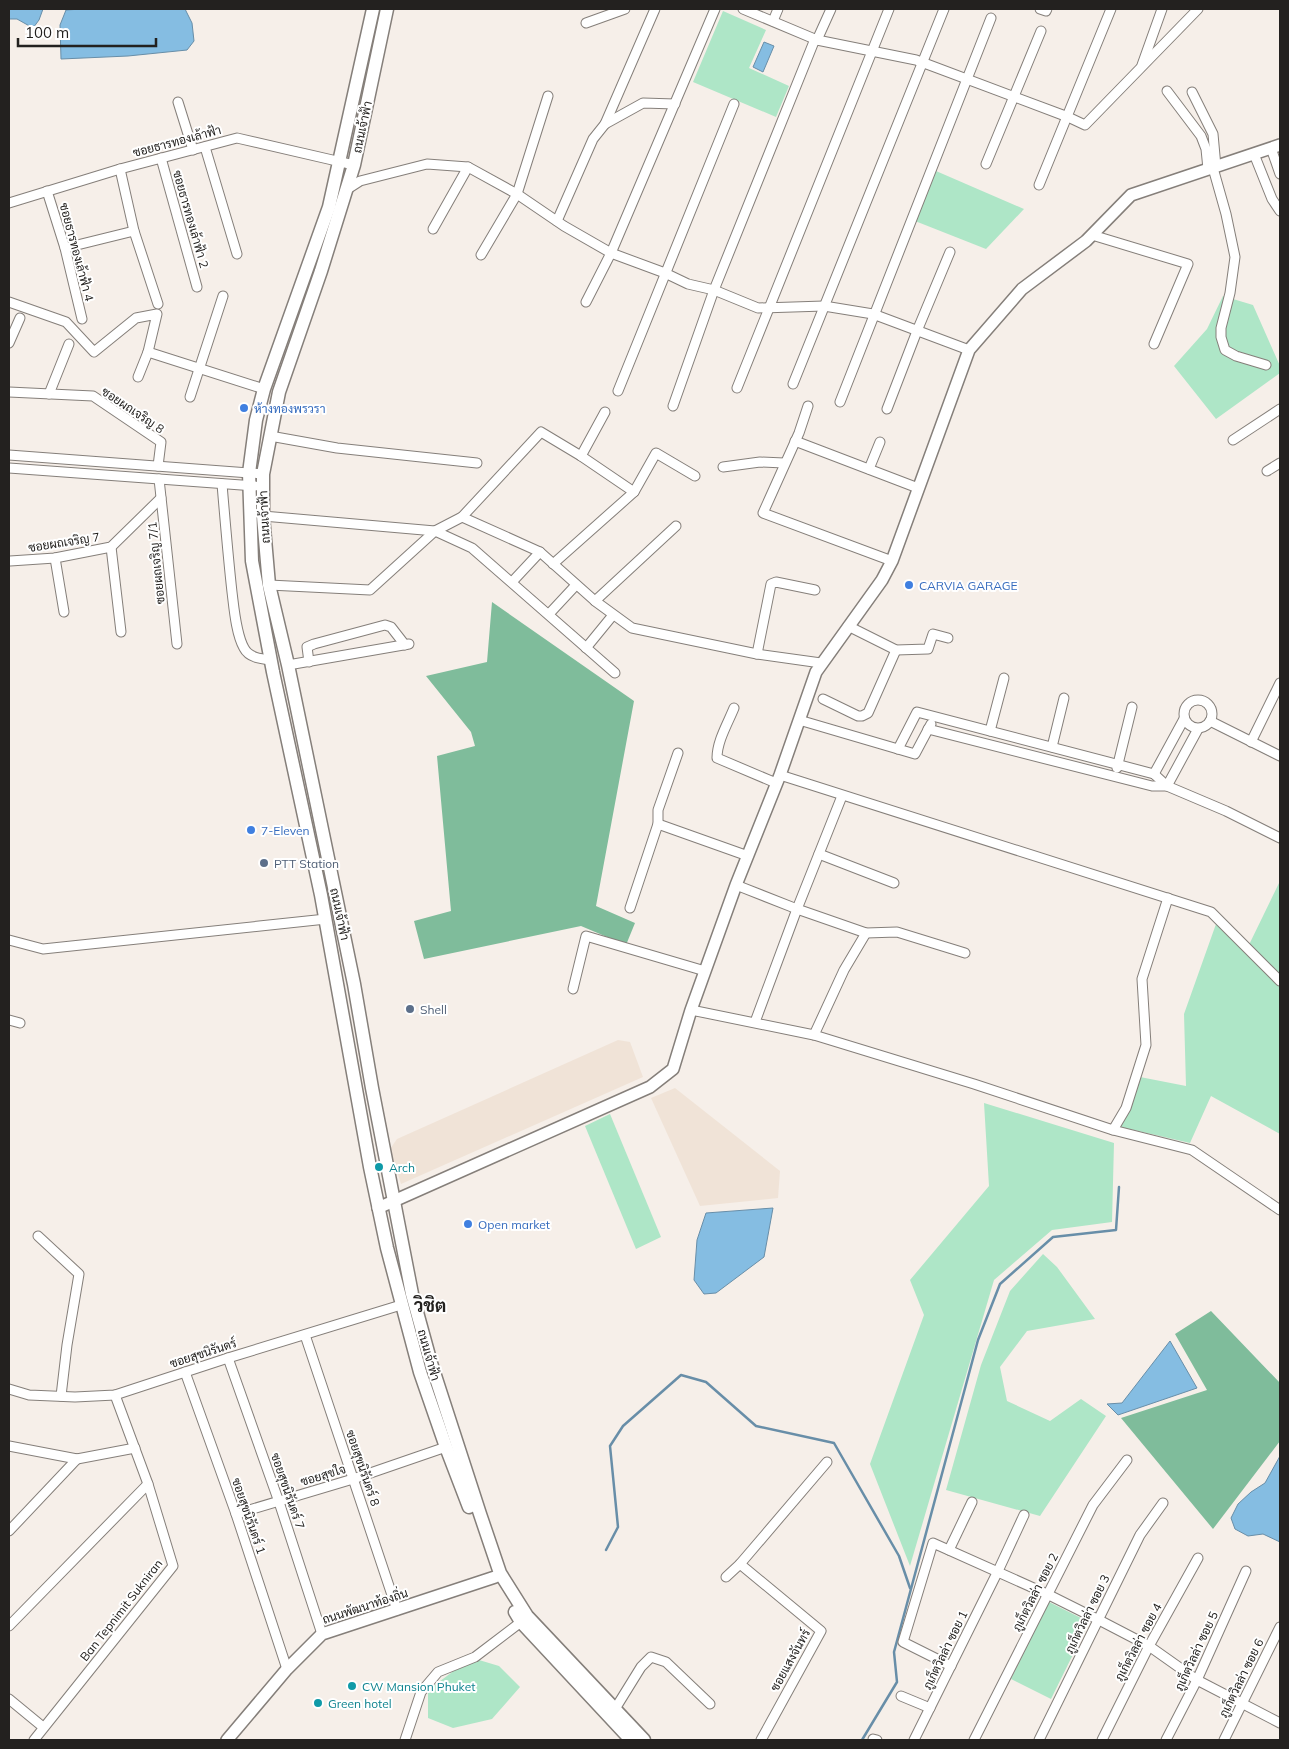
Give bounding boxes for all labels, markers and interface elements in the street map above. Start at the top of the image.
scale bar [18,15,155,47]
text: 100 m [25,23,69,42]
street label: ถนนเจ้าฟ้า [349,100,375,154]
street label: ซอยธารทองเล้าฟ้า [131,122,223,160]
street label: ซอยธารทองเล้าฟ้า 2 [170,168,212,270]
street label: ซอยธารทองเล้าฟ้า 4 [57,201,97,303]
street label: ซอยผถเจริญ 8 [99,384,167,436]
place label: ห้างทองพรวรา [254,401,326,416]
marker: ห้างทองพรวรา [238,402,250,414]
street label: ถนนเจ้าฟ้า [255,490,273,544]
street label: ซอยผถเจริญ 7/1 [144,521,168,605]
street label: ซอยผถเจริญ 7 [27,529,101,555]
place label: CARVIA GARAGE [919,578,1018,593]
marker: CARVIA GARAGE [903,579,915,591]
place label: 7-Eleven [261,823,310,838]
marker: 7-Eleven [245,824,257,836]
place label: PTT Station [274,856,339,871]
marker: PTT Station [258,857,270,869]
street label: ถนนเจ้าฟ้า [327,887,353,941]
place label: Shell [420,1002,447,1017]
marker: Shell [404,1003,416,1015]
place label: Arch [389,1160,415,1175]
marker: Arch [373,1161,385,1173]
place label: Open market [478,1217,550,1232]
marker: Open market [462,1218,474,1230]
district label: วิชิต [413,1294,446,1317]
street label: ถนนเจ้าฟ้า [414,1327,444,1383]
street label: ซอยสุขนิรันดร์ [168,1335,239,1373]
street label: ซอยสุขนิรันดร์ 8 [341,1428,383,1509]
street label: ซอยสุขนิรันดร์ 7 [266,1451,308,1532]
street label: ซอยสุขใจ [299,1461,348,1491]
street label: ซอยสุขนิรันดร์ 1 [227,1476,269,1557]
street label: ภูเก็ตวิลล่า ซอย 2 [1008,1550,1062,1634]
street label: Ban Tepnimit Sukniran [77,1556,165,1664]
street label: ภูเก็ตวิลล่า ซอย 3 [1061,1572,1113,1656]
street label: ถนนพัฒนาท้องถิ่น [319,1583,410,1627]
street label: ภูเก็ตวิลล่า ซอย 4 [1110,1600,1166,1684]
street label: ภูเก็ตวิลล่า ซอย 1 [919,1608,971,1692]
street label: ภูเก็ตวิลล่า ซอย 5 [1170,1608,1222,1694]
street label: ซอยแสงจันทร์ [767,1626,813,1694]
street label: ภูเก็ตวิลล่า ซอย 6 [1215,1636,1267,1720]
place label: CW Mansion Phuket [362,1679,475,1694]
marker: CW Mansion Phuket [346,1680,358,1692]
place label: Green hotel [328,1696,392,1711]
marker: Green hotel [312,1697,324,1709]

